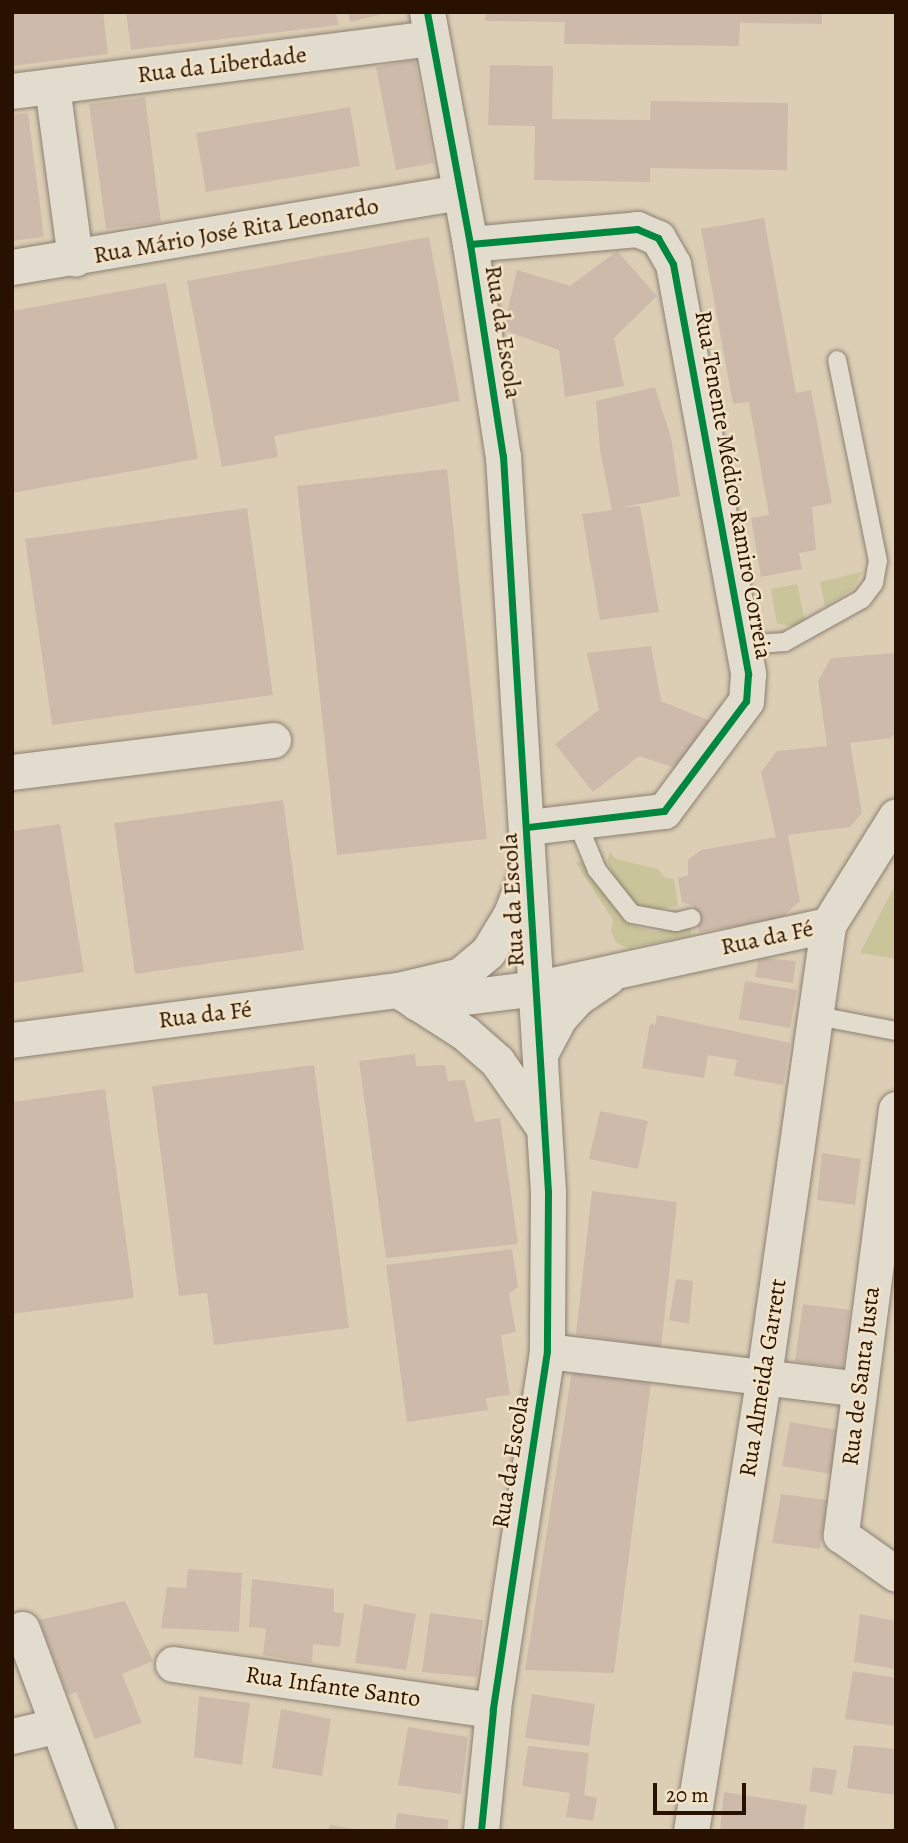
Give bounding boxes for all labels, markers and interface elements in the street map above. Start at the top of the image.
street label: Rua da Liberdade [136,40,308,90]
street label: Rua Mário José Rita Leonardo [91,192,381,270]
street label: Rua da Escola [478,263,528,401]
street label: Rua Tenente Médico Ramiro Correia [688,308,778,662]
street label: Rua da Escola [495,832,531,968]
street label: Rua da Fé [718,914,816,962]
street label: Rua da Fé [157,995,253,1035]
street label: Rua Almeida Garrett [733,1277,793,1479]
street label: Rua de Santa Justa [836,1285,886,1467]
street label: Rua da Escola [486,1393,536,1531]
street label: Rua Infante Santo [244,1660,422,1714]
scale bar [656,1770,749,1814]
text: 20 m [666,1781,709,1809]

